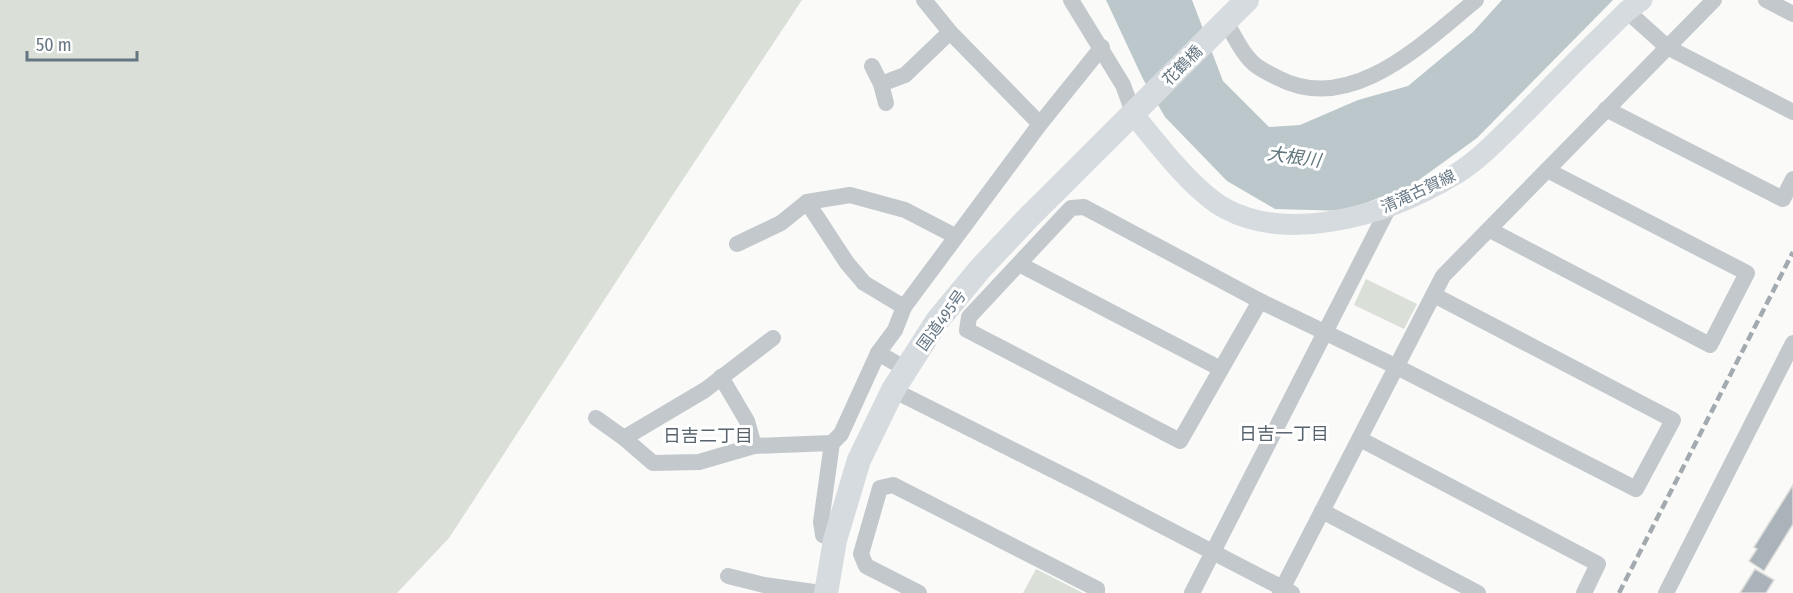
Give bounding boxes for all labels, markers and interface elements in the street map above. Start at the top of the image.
scale bar [27,24,136,62]
text: 50 m [36,34,72,56]
street label: 花鶴橋 [1159,42,1206,89]
water label: 大根川 [1266,142,1324,172]
street label: 清滝古賀線 [1378,166,1458,217]
street label: 国道495号 [913,286,970,354]
district label: 日吉一丁目 [1239,423,1329,445]
district label: 日吉二丁目 [663,425,753,447]

